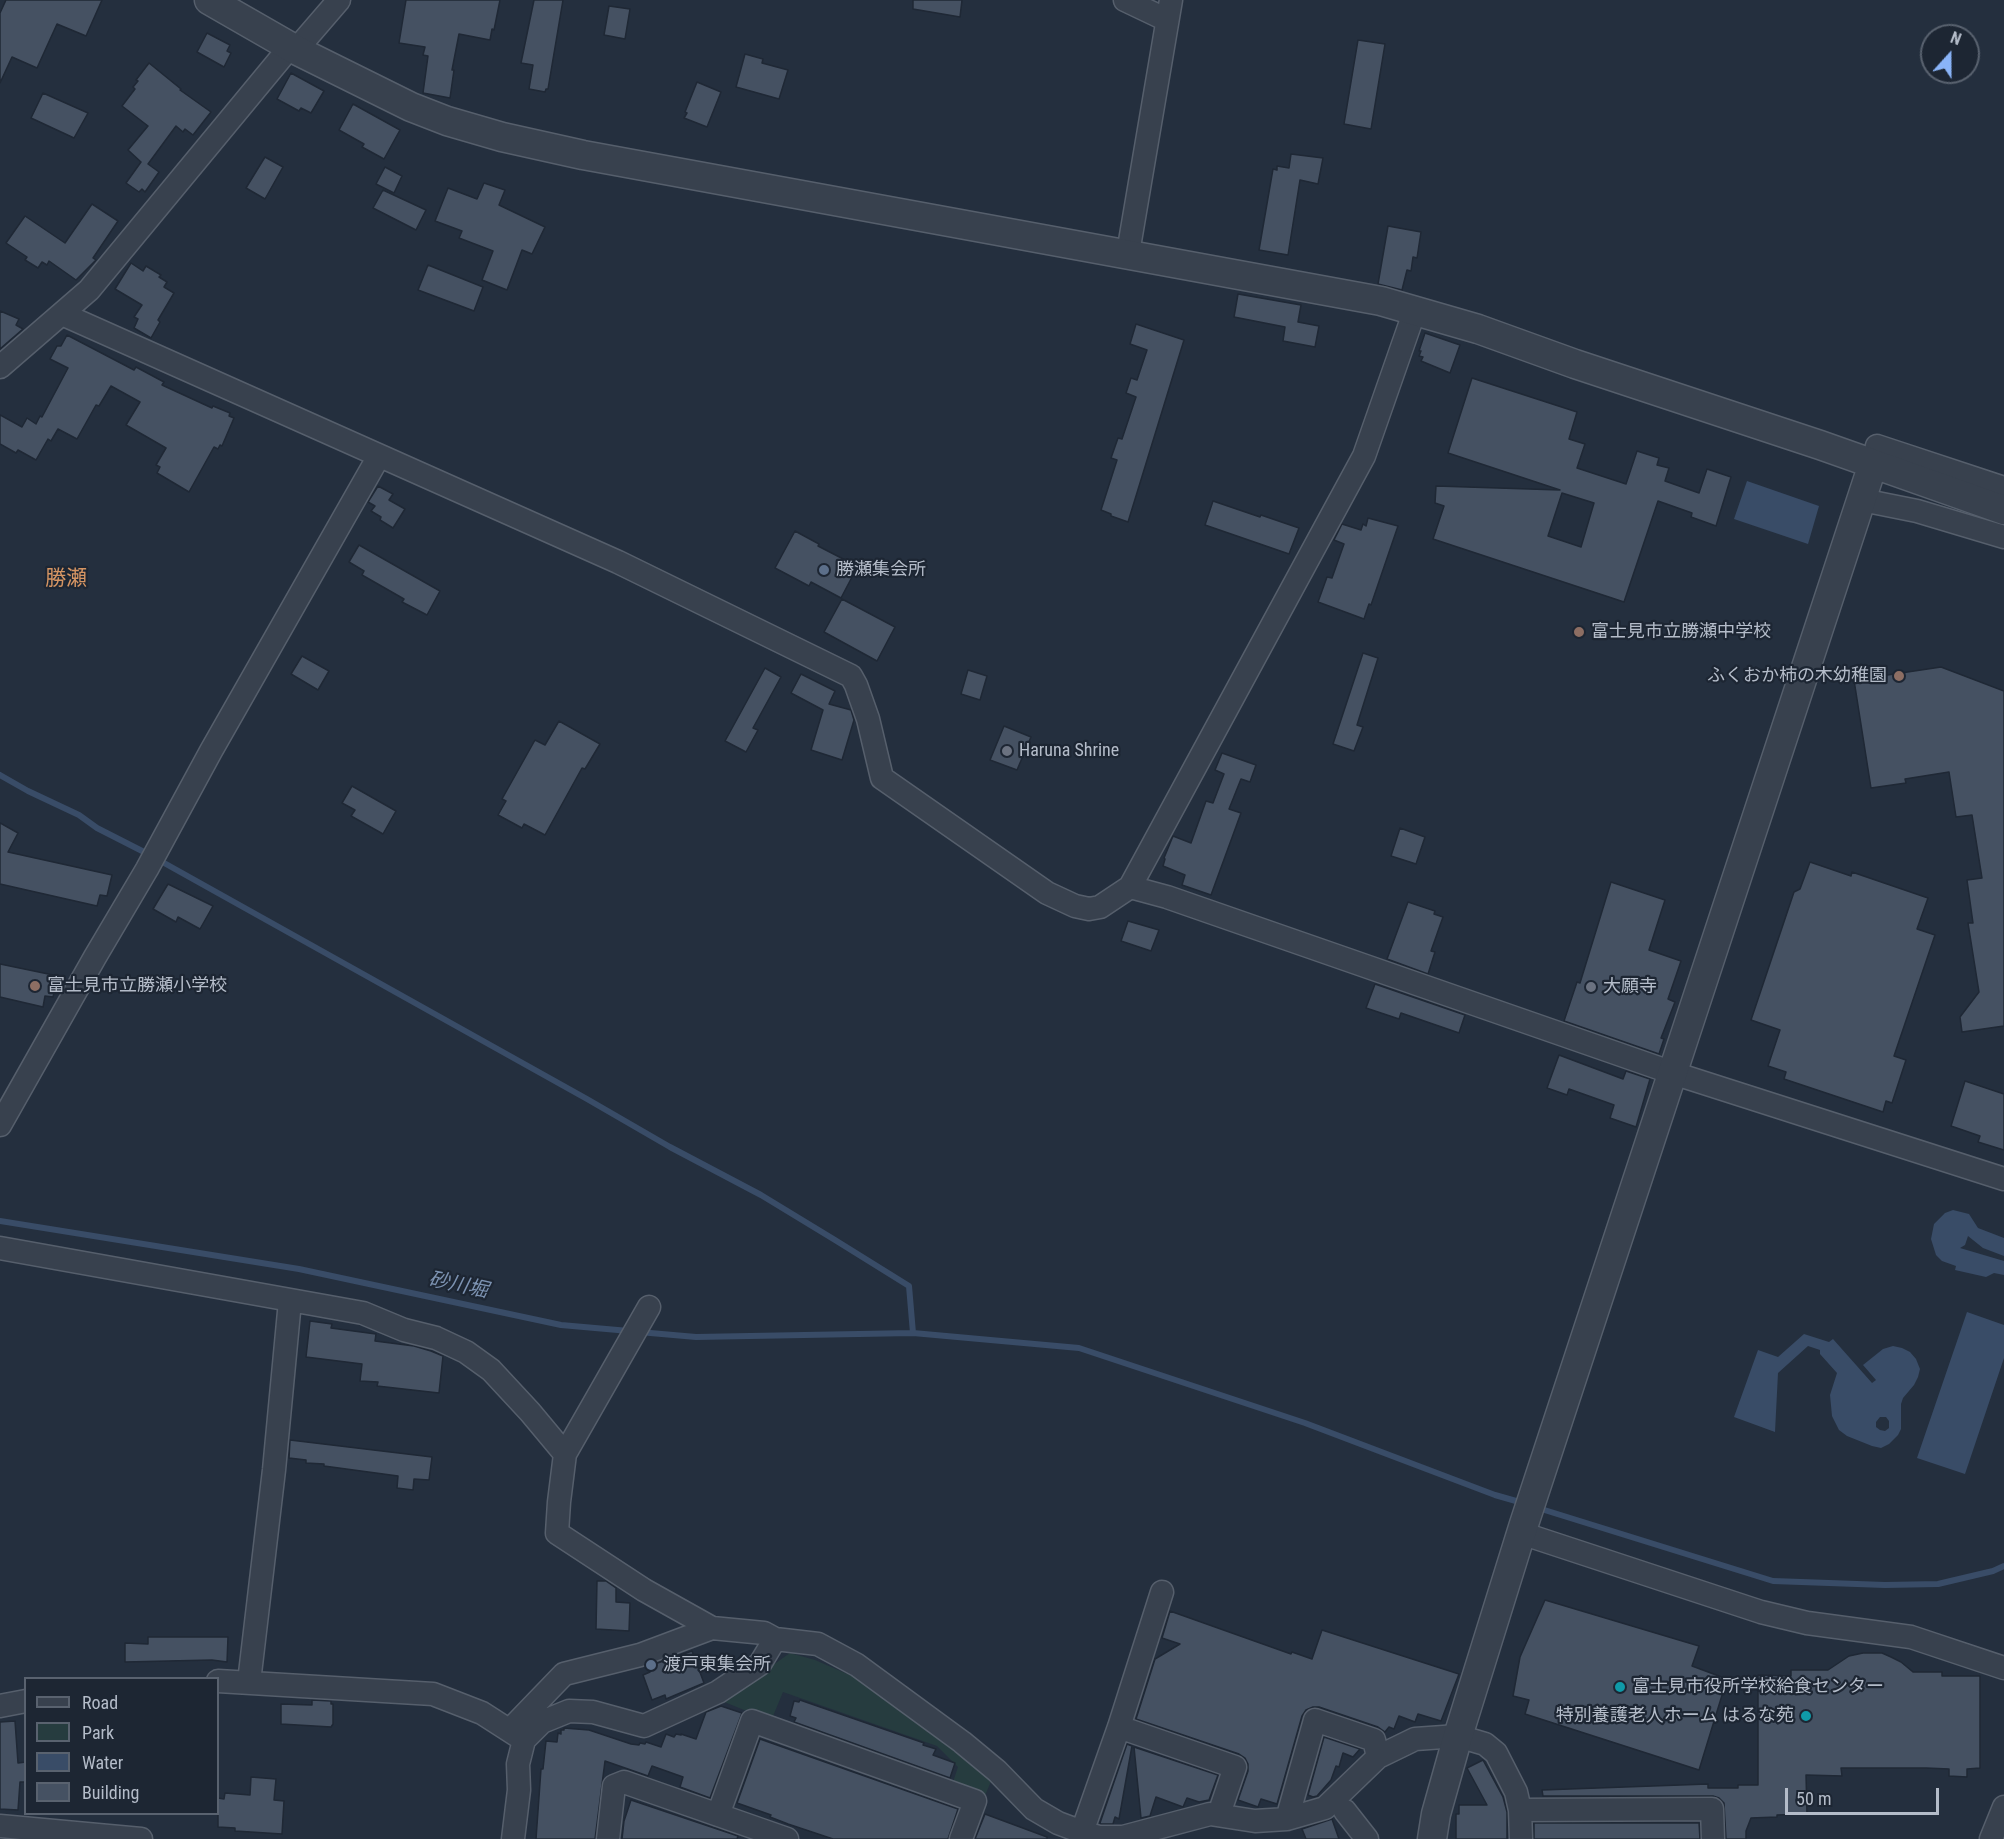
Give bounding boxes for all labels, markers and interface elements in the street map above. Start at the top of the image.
north arrow [1920,24,1980,84]
text: N [1948,28,1964,49]
place label: 勝瀬集会所 [836,559,926,581]
marker: 勝瀬集会所 [817,563,831,577]
district label: 勝瀬 [45,567,87,593]
place label: 富士見市立勝瀬中学校 [1591,621,1771,643]
marker: 富士見市立勝瀬中学校 [1572,625,1586,639]
place label: ふくおか柿の木幼稚園 [1707,665,1887,687]
marker: ふくおか柿の木幼稚園 [1892,669,1906,683]
place label: Haruna Shrine [1019,740,1119,762]
marker: Haruna Shrine [1000,744,1014,758]
place label: 富士見市立勝瀬小学校 [47,975,227,997]
place label: 大願寺 [1603,976,1657,998]
marker: 富士見市立勝瀬小学校 [28,979,42,993]
marker: 大願寺 [1584,980,1598,994]
water label: 砂川堀 [426,1268,490,1304]
place label: 渡戸東集会所 [663,1654,771,1676]
marker: 渡戸東集会所 [644,1658,658,1672]
place label: 富士見市役所学校給食センター [1632,1676,1884,1698]
legend [24,1677,219,1815]
marker: 富士見市役所学校給食センター [1613,1680,1627,1694]
text: Road [82,1692,118,1713]
place label: 特別養護老人ホーム はるな苑 [1556,1705,1794,1727]
marker: 特別養護老人ホーム はるな苑 [1799,1709,1813,1723]
text: Park [82,1722,114,1743]
text: Water [82,1752,123,1773]
scale bar [1788,1776,1942,1814]
text: Building [82,1782,139,1803]
text: 50 m [1796,1788,1831,1809]

